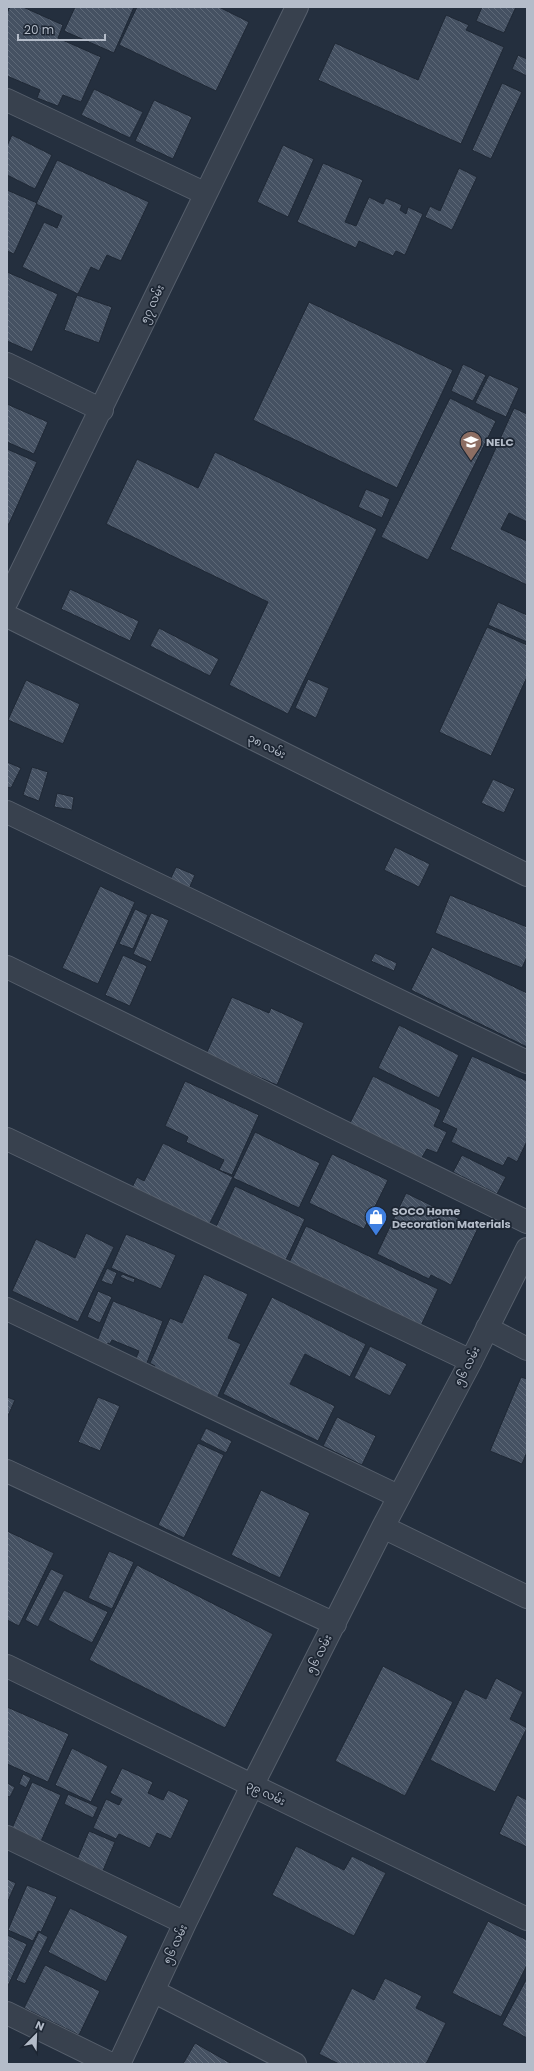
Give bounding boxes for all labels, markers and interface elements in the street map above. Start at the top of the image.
scale bar [18,16,105,42]
text: 20 m [24,21,54,38]
street label: ၅၇ လမ်း [136,282,169,326]
school or university icon: NELC [458,429,484,462]
place label: NELC [486,434,514,450]
street label: ၃၈ လမ်း [245,730,289,763]
place label: SOCO Home Decoration Materials [392,1203,511,1232]
shop icon: SOCO Home Decoration Materials [363,1204,389,1237]
street label: ၅၆ လမ်း [450,1344,485,1389]
street label: ၅၆ လမ်း [302,1632,337,1677]
street label: ၃၉ လမ်း [243,1777,288,1810]
street label: ၅၆ လမ်း [159,1921,192,1967]
north arrow [16,2015,56,2055]
text: N [33,2017,47,2035]

